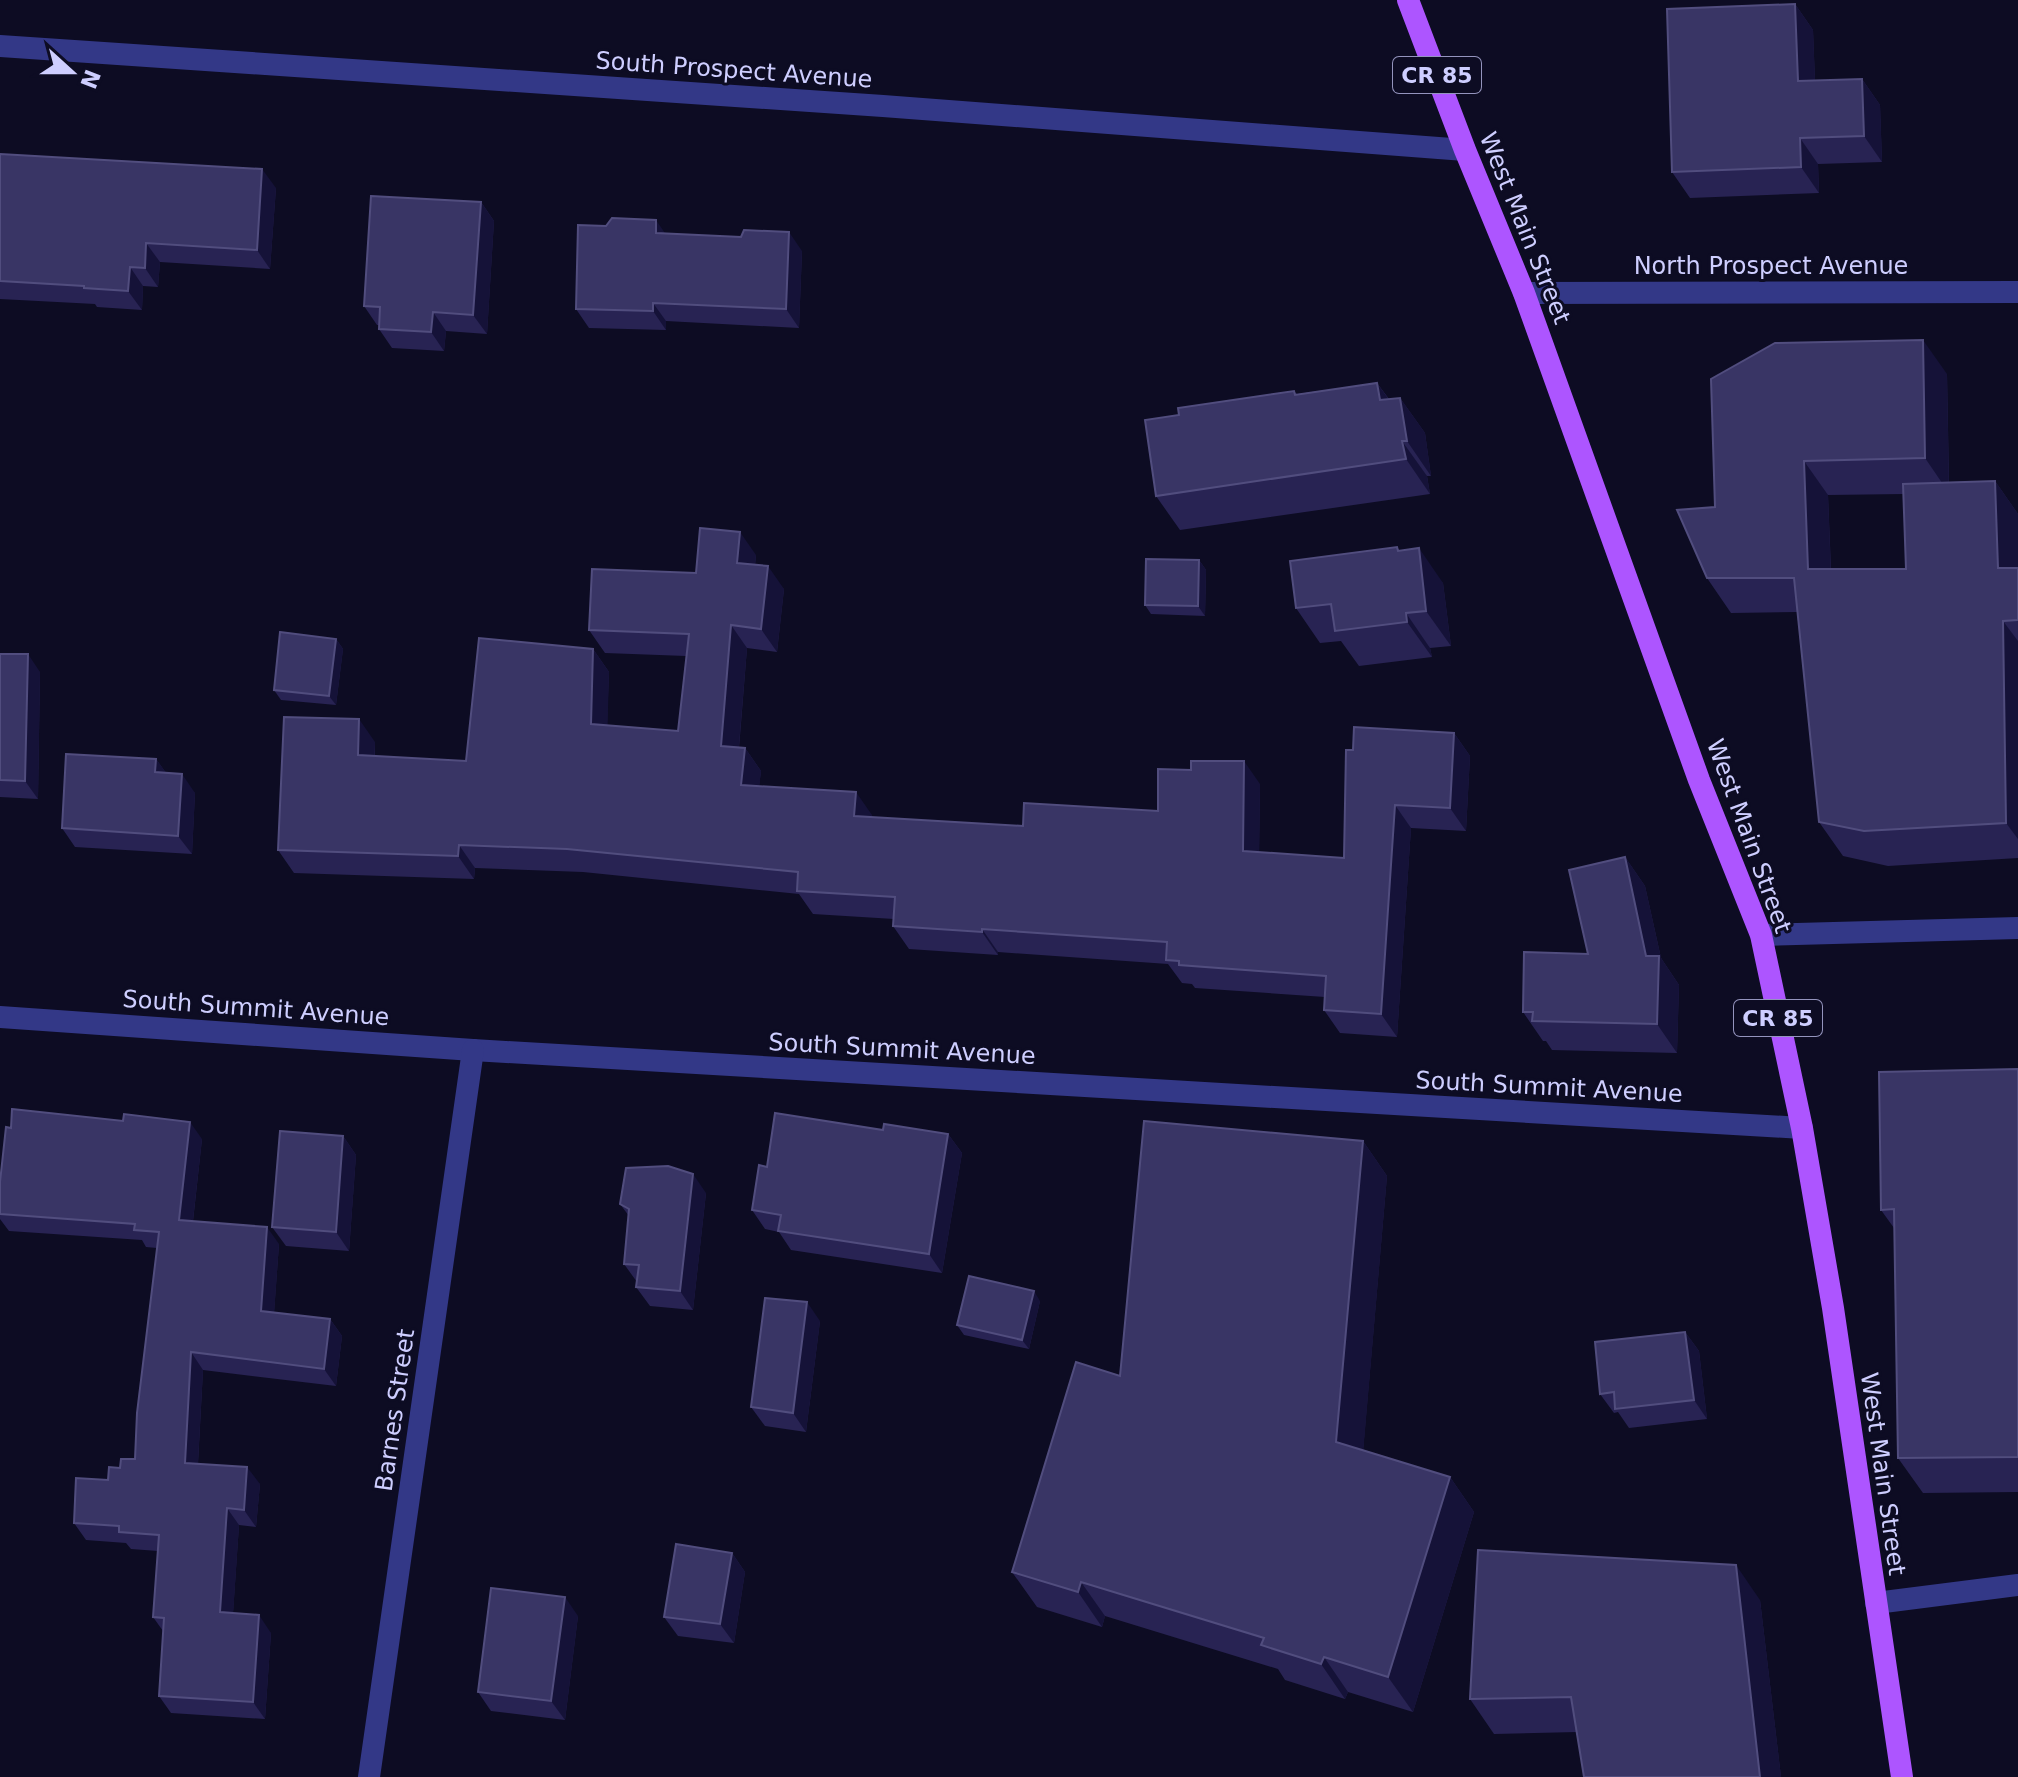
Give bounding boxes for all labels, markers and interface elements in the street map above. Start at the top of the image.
north arrow [32,32,112,112]
street label: South Prospect Avenue [595,46,873,94]
road number: CR 85 [1393,57,1481,93]
text: N [75,66,105,92]
street label: West Main Street [1474,128,1576,328]
street label: North Prospect Avenue [1634,252,1908,280]
street label: West Main Street [1701,735,1797,937]
street label: South Summit Avenue [122,985,390,1031]
road number: CR 85 [1734,1000,1822,1036]
street label: South Summit Avenue [768,1028,1036,1070]
street label: South Summit Avenue [1415,1066,1683,1108]
street label: Barnes Street [370,1327,420,1493]
street label: West Main Street [1855,1371,1911,1577]

